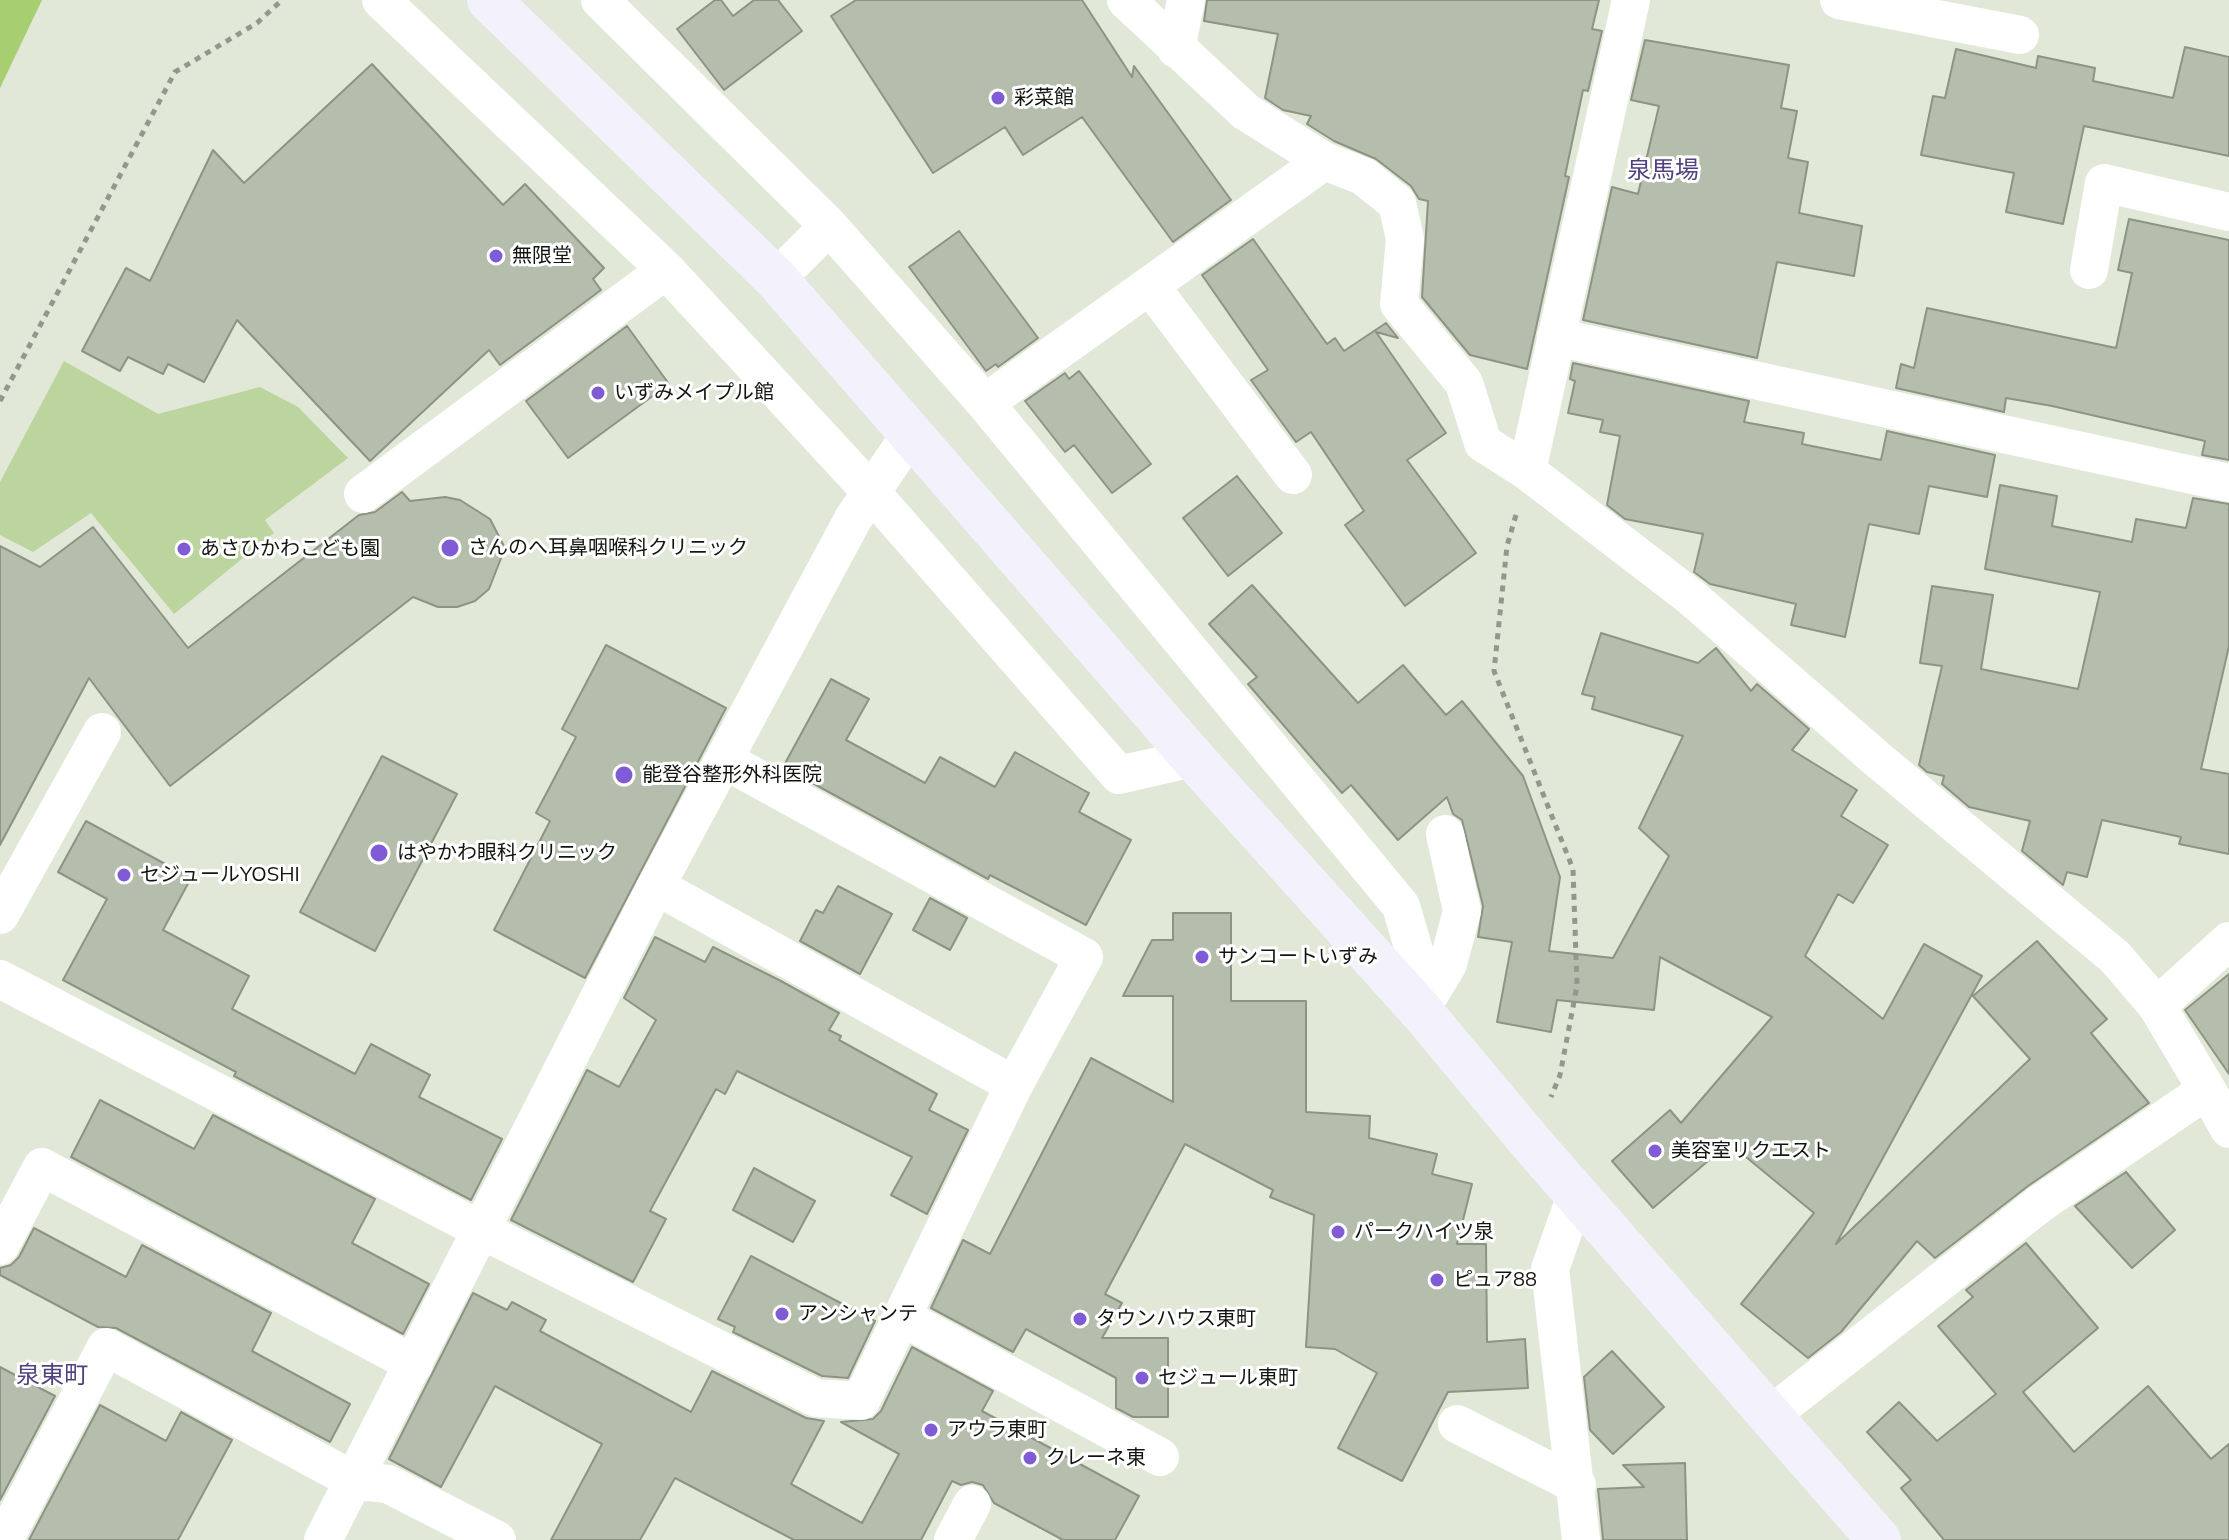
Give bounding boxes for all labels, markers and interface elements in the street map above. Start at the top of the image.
place label: 彩菜館 [1014,86,1074,110]
marker: 彩菜館 [989,89,1007,107]
district label: 泉馬場 [1627,157,1699,185]
place label: 無限堂 [512,244,572,268]
marker: 無限堂 [487,247,505,265]
place label: いずみメイプル館 [614,381,774,405]
marker: いずみメイプル館 [589,384,607,402]
place label: さんのへ耳鼻咽喉科クリニック [468,536,748,560]
place label: あさひかわこども園 [200,537,380,561]
marker: さんのへ耳鼻咽喉科クリニック [439,537,461,559]
marker: あさひかわこども園 [175,540,193,558]
place label: 能登谷整形外科医院 [642,763,822,787]
marker: 能登谷整形外科医院 [613,764,635,786]
place label: はやかわ眼科クリニック [397,841,617,865]
marker: はやかわ眼科クリニック [368,842,390,864]
place label: セジュールYOSHI [140,863,300,887]
marker: セジュールYOSHI [115,866,133,884]
place label: サンコートいずみ [1218,945,1378,969]
marker: サンコートいずみ [1193,948,1211,966]
place label: 美容室リクエスト [1671,1139,1831,1163]
marker: 美容室リクエスト [1646,1142,1664,1160]
place label: パークハイツ泉 [1354,1220,1494,1244]
marker: パークハイツ泉 [1329,1223,1347,1241]
place label: ピュア88 [1453,1268,1537,1292]
marker: ピュア88 [1428,1271,1446,1289]
place label: アンシャンテ [798,1302,918,1326]
marker: アンシャンテ [773,1305,791,1323]
place label: タウンハウス東町 [1096,1307,1256,1331]
marker: タウンハウス東町 [1071,1310,1089,1328]
district label: 泉東町 [16,1362,88,1390]
place label: セジュール東町 [1158,1366,1298,1390]
marker: セジュール東町 [1133,1369,1151,1387]
place label: アウラ東町 [947,1418,1047,1442]
marker: アウラ東町 [922,1421,940,1439]
place label: クレーネ東 [1046,1446,1146,1470]
marker: クレーネ東 [1021,1449,1039,1467]

